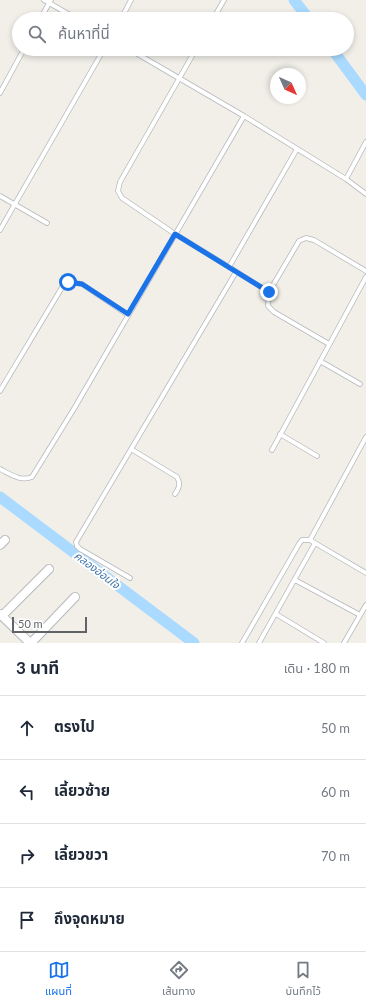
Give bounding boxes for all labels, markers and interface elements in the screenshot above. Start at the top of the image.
search box [12,12,354,56]
icon: search [26,23,48,45]
text: ค้นหาที่นี่ [58,24,110,42]
north arrow [270,68,306,104]
route start [59,273,77,291]
route end [260,283,278,301]
water label: คลองอ่อนใจ [72,548,123,592]
scale bar [12,615,87,634]
text: 50 m [18,617,43,630]
text: 3 นาที [16,657,59,678]
text: เดิน · 180 m [284,660,350,676]
icon: ahead [16,717,38,739]
text: ตรงไป [54,717,95,735]
text: 50 m [321,720,350,736]
icon: left [16,781,38,803]
text: เลี้ยวซ้าย [54,781,110,799]
text: 60 m [321,784,350,800]
icon: right [16,845,38,867]
text: เลี้ยวขวา [54,845,108,863]
text: 70 m [321,848,350,864]
icon: arrive [16,909,38,931]
text: ถึงจุดหมาย [54,909,125,927]
tab: แผนที่ [45,959,72,1000]
tab: เส้นทาง [162,959,195,1000]
tab: บันทึกไว้ [286,959,321,1000]

